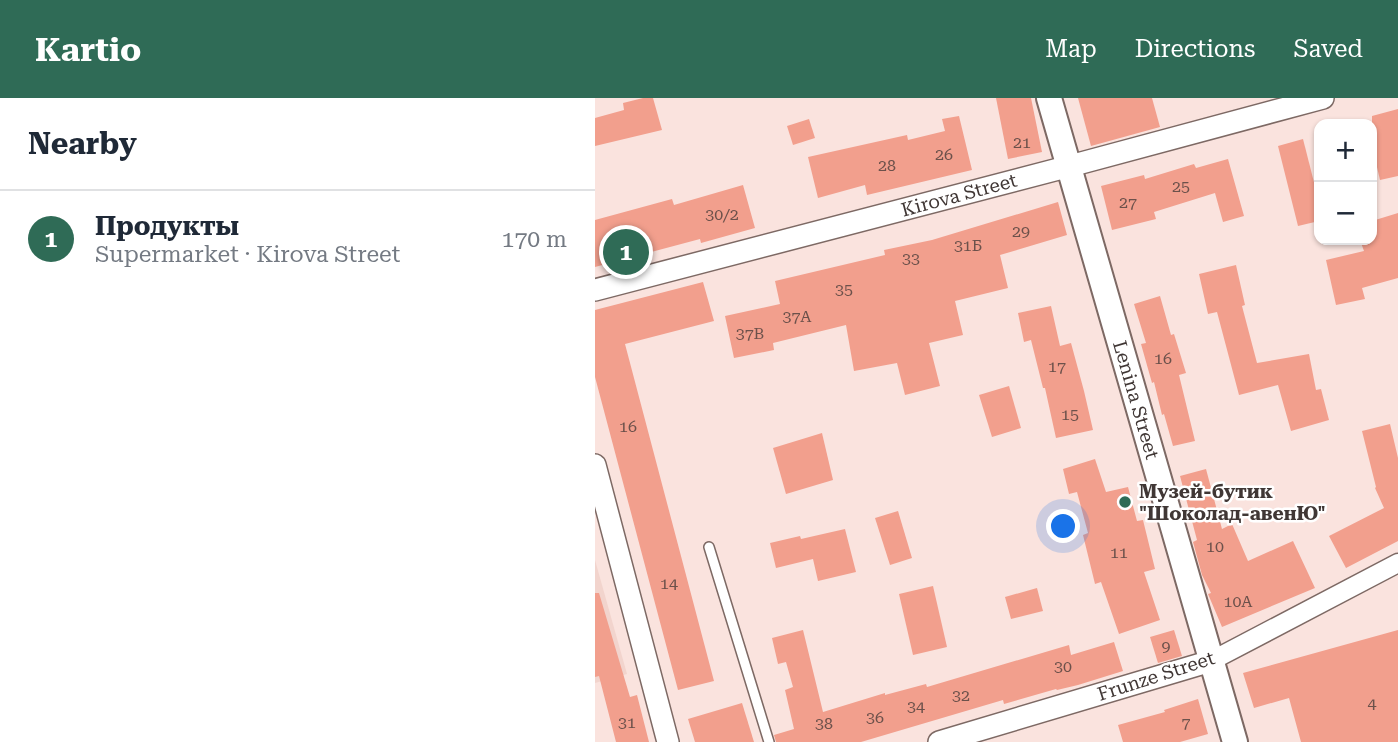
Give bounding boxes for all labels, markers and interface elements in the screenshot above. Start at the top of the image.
text: Kartio [35,30,141,69]
text: Map [1045,35,1097,63]
text: Directions [1135,35,1255,63]
text: Saved [1293,35,1363,63]
map controls [1314,119,1377,245]
button: + [1314,119,1377,182]
text: Nearby [28,126,137,161]
house number: 21 [1013,133,1031,152]
house number: 26 [935,145,953,164]
house number: 28 [878,156,896,175]
street label: Kirova Street [899,168,1019,222]
house number: 25 [1172,177,1190,196]
button: − [1314,182,1377,245]
house number: 27 [1119,193,1137,212]
house number: 30/2 [705,205,739,224]
text: Продукты [95,211,239,241]
house number: 29 [1012,222,1030,241]
text: 1 [45,226,57,253]
text: 170 m [502,226,567,253]
pin: 1 [603,226,649,278]
house number: 31Б [954,236,982,255]
text: Supermarket · Kirova Street [95,241,400,268]
house number: 33 [902,249,920,268]
house number: 35 [835,280,853,299]
house number: 37А [782,307,812,326]
house number: 37В [736,324,764,343]
street label: Lenina Street [1108,338,1164,462]
house number: 16 [1154,349,1172,368]
house number: 17 [1048,357,1066,376]
house number: 15 [1061,405,1079,424]
house number: 16 [619,417,637,436]
place label: Музей-бутик "Шоколад-авенЮ" [1139,480,1326,525]
marker: Музей-бутик "Шоколад-авенЮ" [1117,494,1133,510]
your location [1046,509,1080,543]
house number: 10 [1206,537,1224,556]
house number: 11 [1110,543,1128,562]
house number: 14 [660,574,678,593]
house number: 10А [1223,592,1253,611]
house number: 9 [1162,637,1171,656]
street label: Frunze Street [1095,646,1217,706]
house number: 30 [1054,657,1072,676]
house number: 32 [952,686,970,705]
house number: 4 [1368,694,1377,713]
house number: 34 [907,697,925,716]
house number: 36 [866,708,884,727]
house number: 31 [618,713,636,732]
house number: 7 [1182,713,1191,732]
house number: 38 [815,714,833,733]

